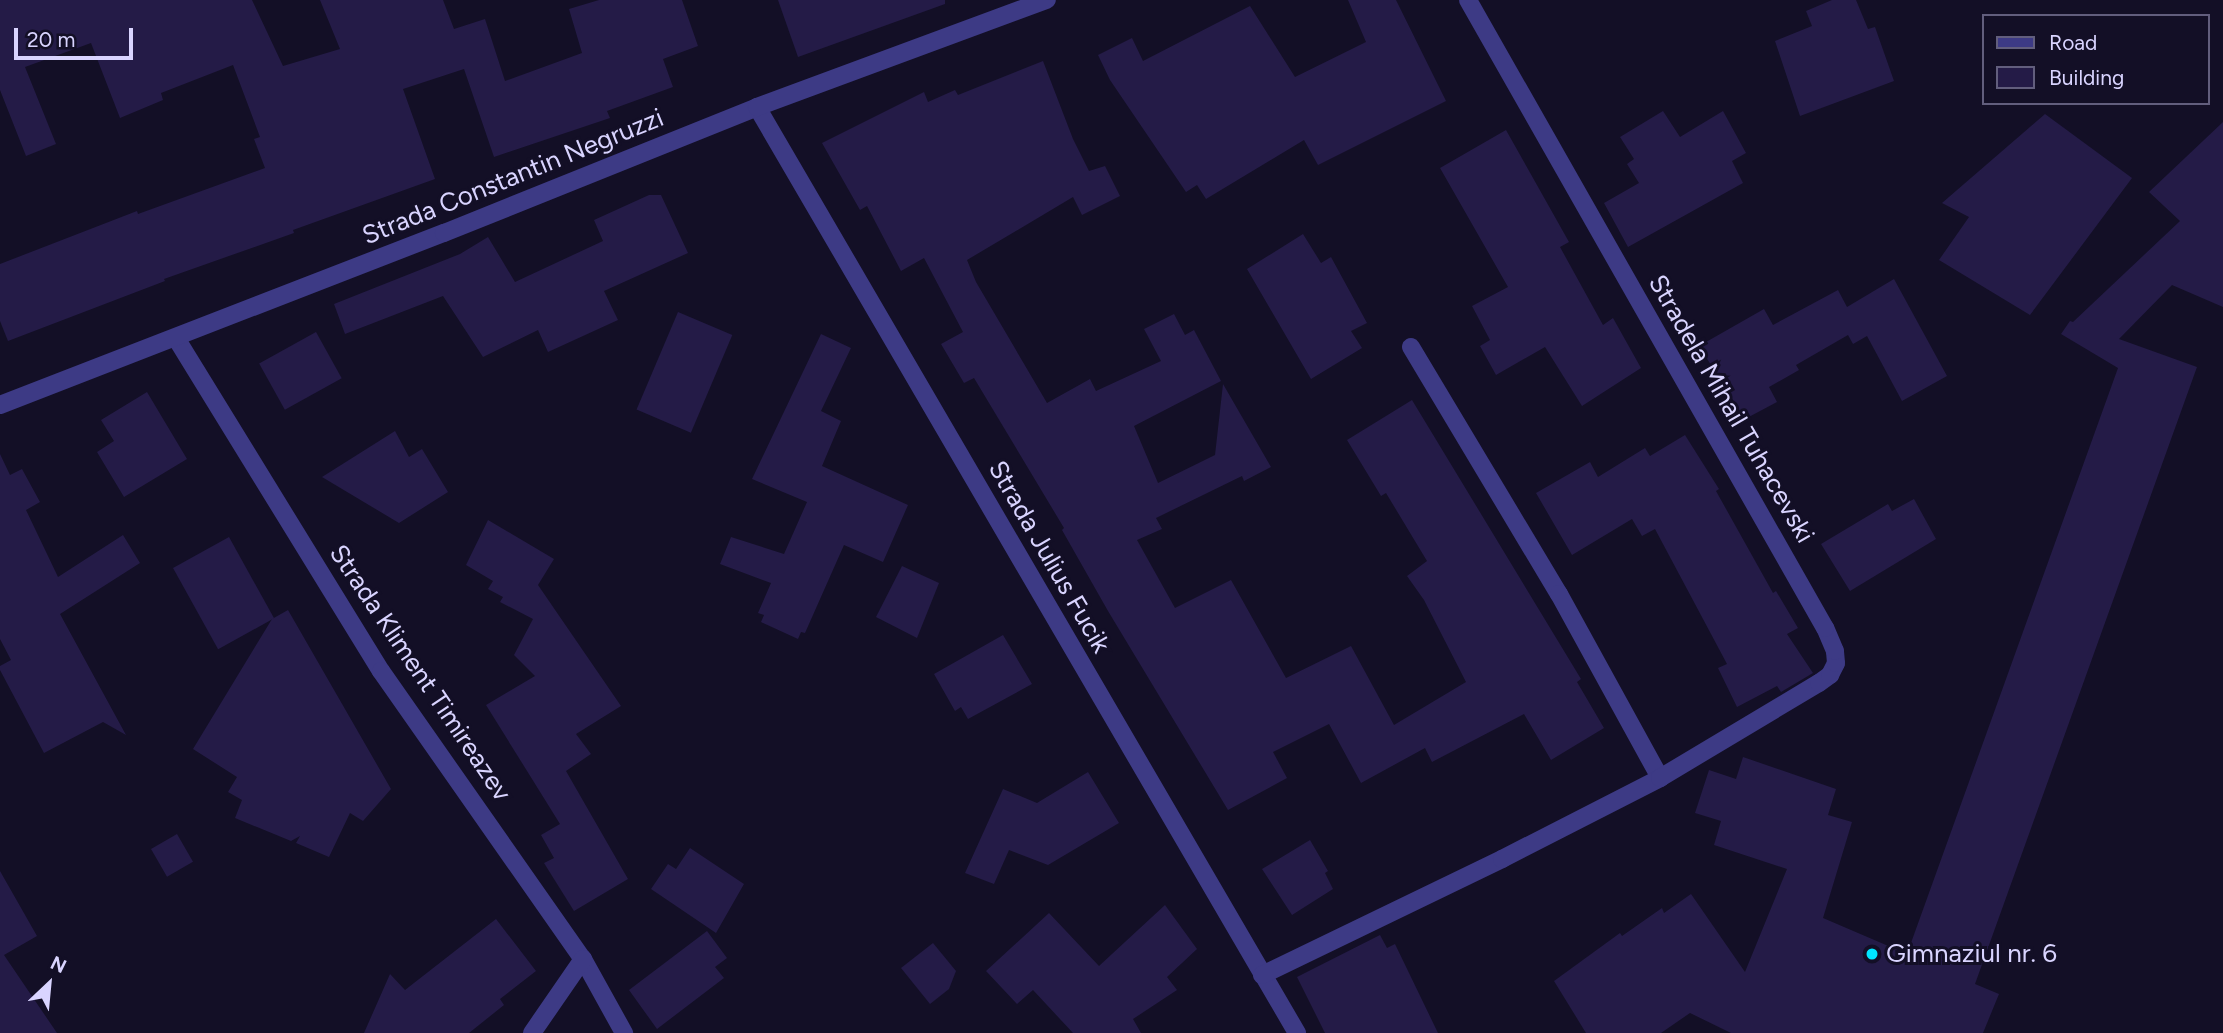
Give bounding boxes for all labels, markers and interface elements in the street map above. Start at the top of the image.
scale bar [18,14,136,58]
legend [1982,14,2209,105]
text: 20 m [27,27,75,52]
text: Road [2049,30,2097,55]
text: Building [2049,65,2124,90]
street label: Strada Constantin Negruzzi [358,102,668,252]
street label: Stradela Mihail Tuhacevski [1641,269,1821,549]
street label: Strada Julius Fucik [981,455,1117,659]
street label: Strada Kliment Timireazev [323,539,517,807]
place label: Gimnaziul nr. 6 [1886,938,2057,970]
marker: Gimnaziul nr. 6 [1864,946,1880,962]
north arrow [14,949,84,1019]
text: N [47,951,70,978]

